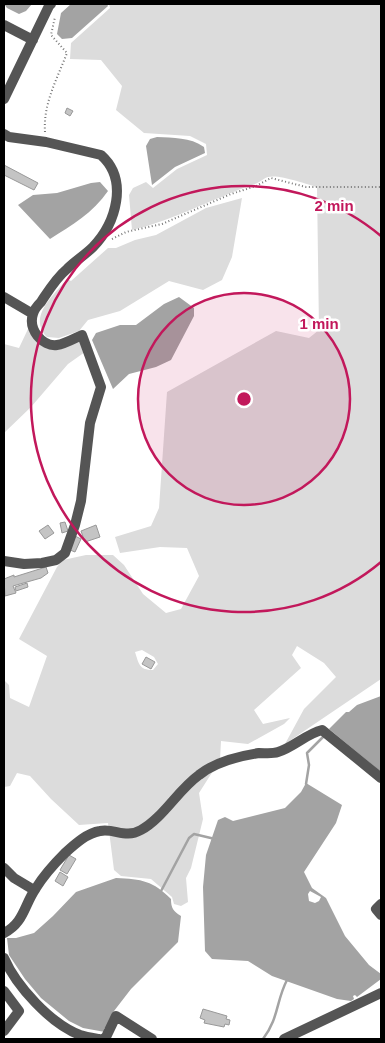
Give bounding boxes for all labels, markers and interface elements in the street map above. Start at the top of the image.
text: 2 min [314,197,354,214]
text: 1 min [299,315,339,332]
centre of rings [235,390,253,408]

